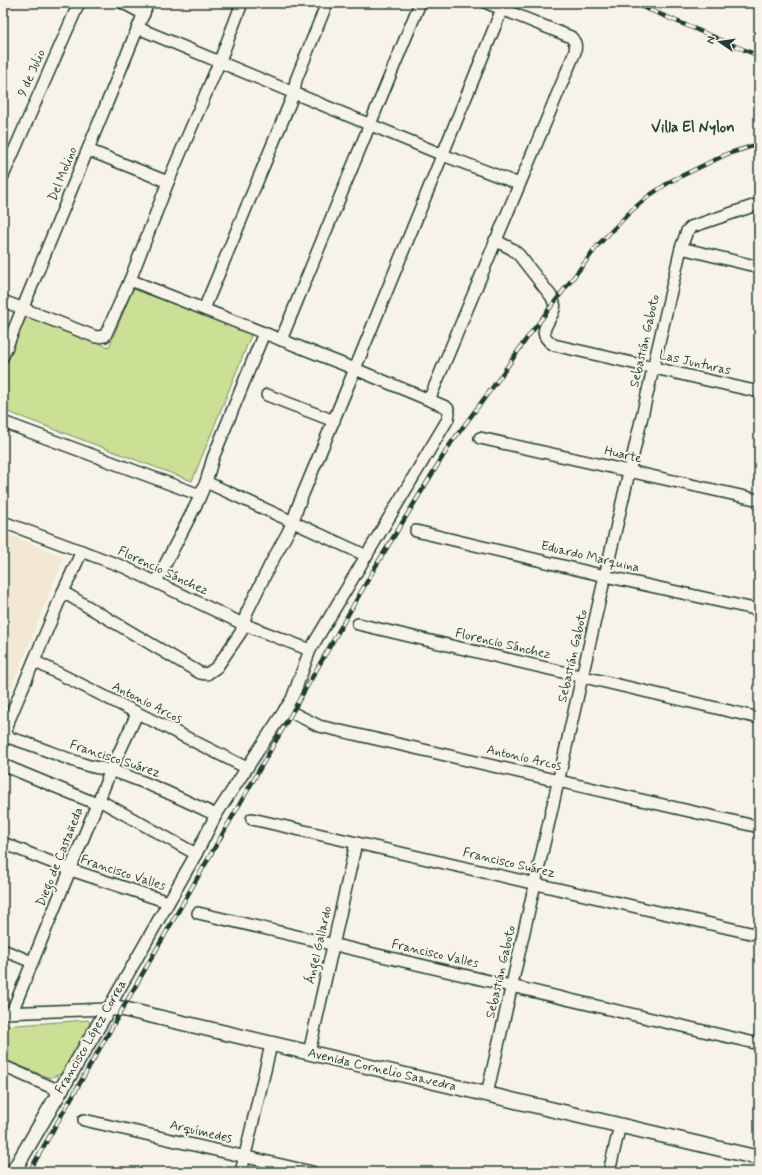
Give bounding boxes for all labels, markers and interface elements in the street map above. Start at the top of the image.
north arrow [700,22,740,62]
text: N [704,35,719,45]
street label: 9 de Julio [14,46,50,99]
district label: Villa El Nylon [651,118,735,138]
street label: Del Molino [44,144,82,204]
street label: Sebastián Gaboto [626,293,664,389]
street label: Las Junturas [657,346,733,380]
street label: Huarte [603,442,643,468]
street label: Eduardo Marquina [539,537,641,577]
street label: Florencio Sánchez [115,543,211,600]
street label: Sebastián Gaboto [554,608,592,704]
street label: Florencio Sánchez [454,625,553,663]
street label: Antonio Arcos [109,678,185,728]
street label: Francisco Suárez [68,736,162,782]
street label: Antonio Arcos [485,741,563,775]
street label: Diego de Castañeda [32,805,89,910]
street label: Francisco Suárez [461,844,557,882]
street label: Francisco Valles [78,851,168,895]
street label: Ángel Gallardo [301,904,338,986]
street label: Sebastián Gaboto [482,924,520,1020]
street label: Francisco Valles [390,936,480,972]
street label: Francisco López Correa [51,977,131,1097]
street label: Avenida Cornelio Saavedra [306,1045,458,1095]
street label: Arquímedes [168,1117,234,1147]

